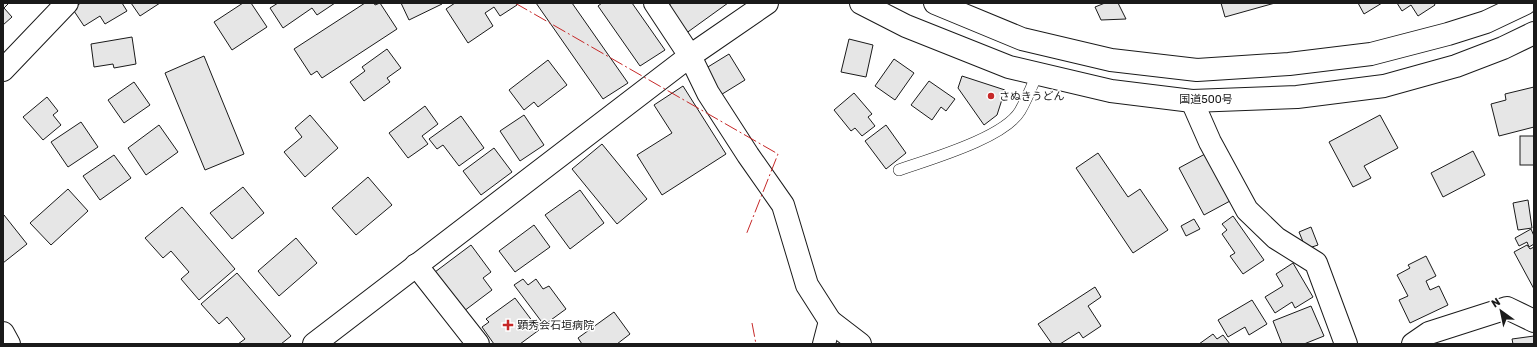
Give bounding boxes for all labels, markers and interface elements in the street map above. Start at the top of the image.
place label: さぬきうどん [999,90,1065,103]
marker: さぬきうどん [986,91,996,101]
street label: 国道500号 [1179,93,1233,106]
north arrow [1481,291,1521,331]
text: N [1489,295,1503,311]
marker: 顕秀会石垣病院 [502,319,514,331]
place label: 顕秀会石垣病院 [517,319,594,332]

